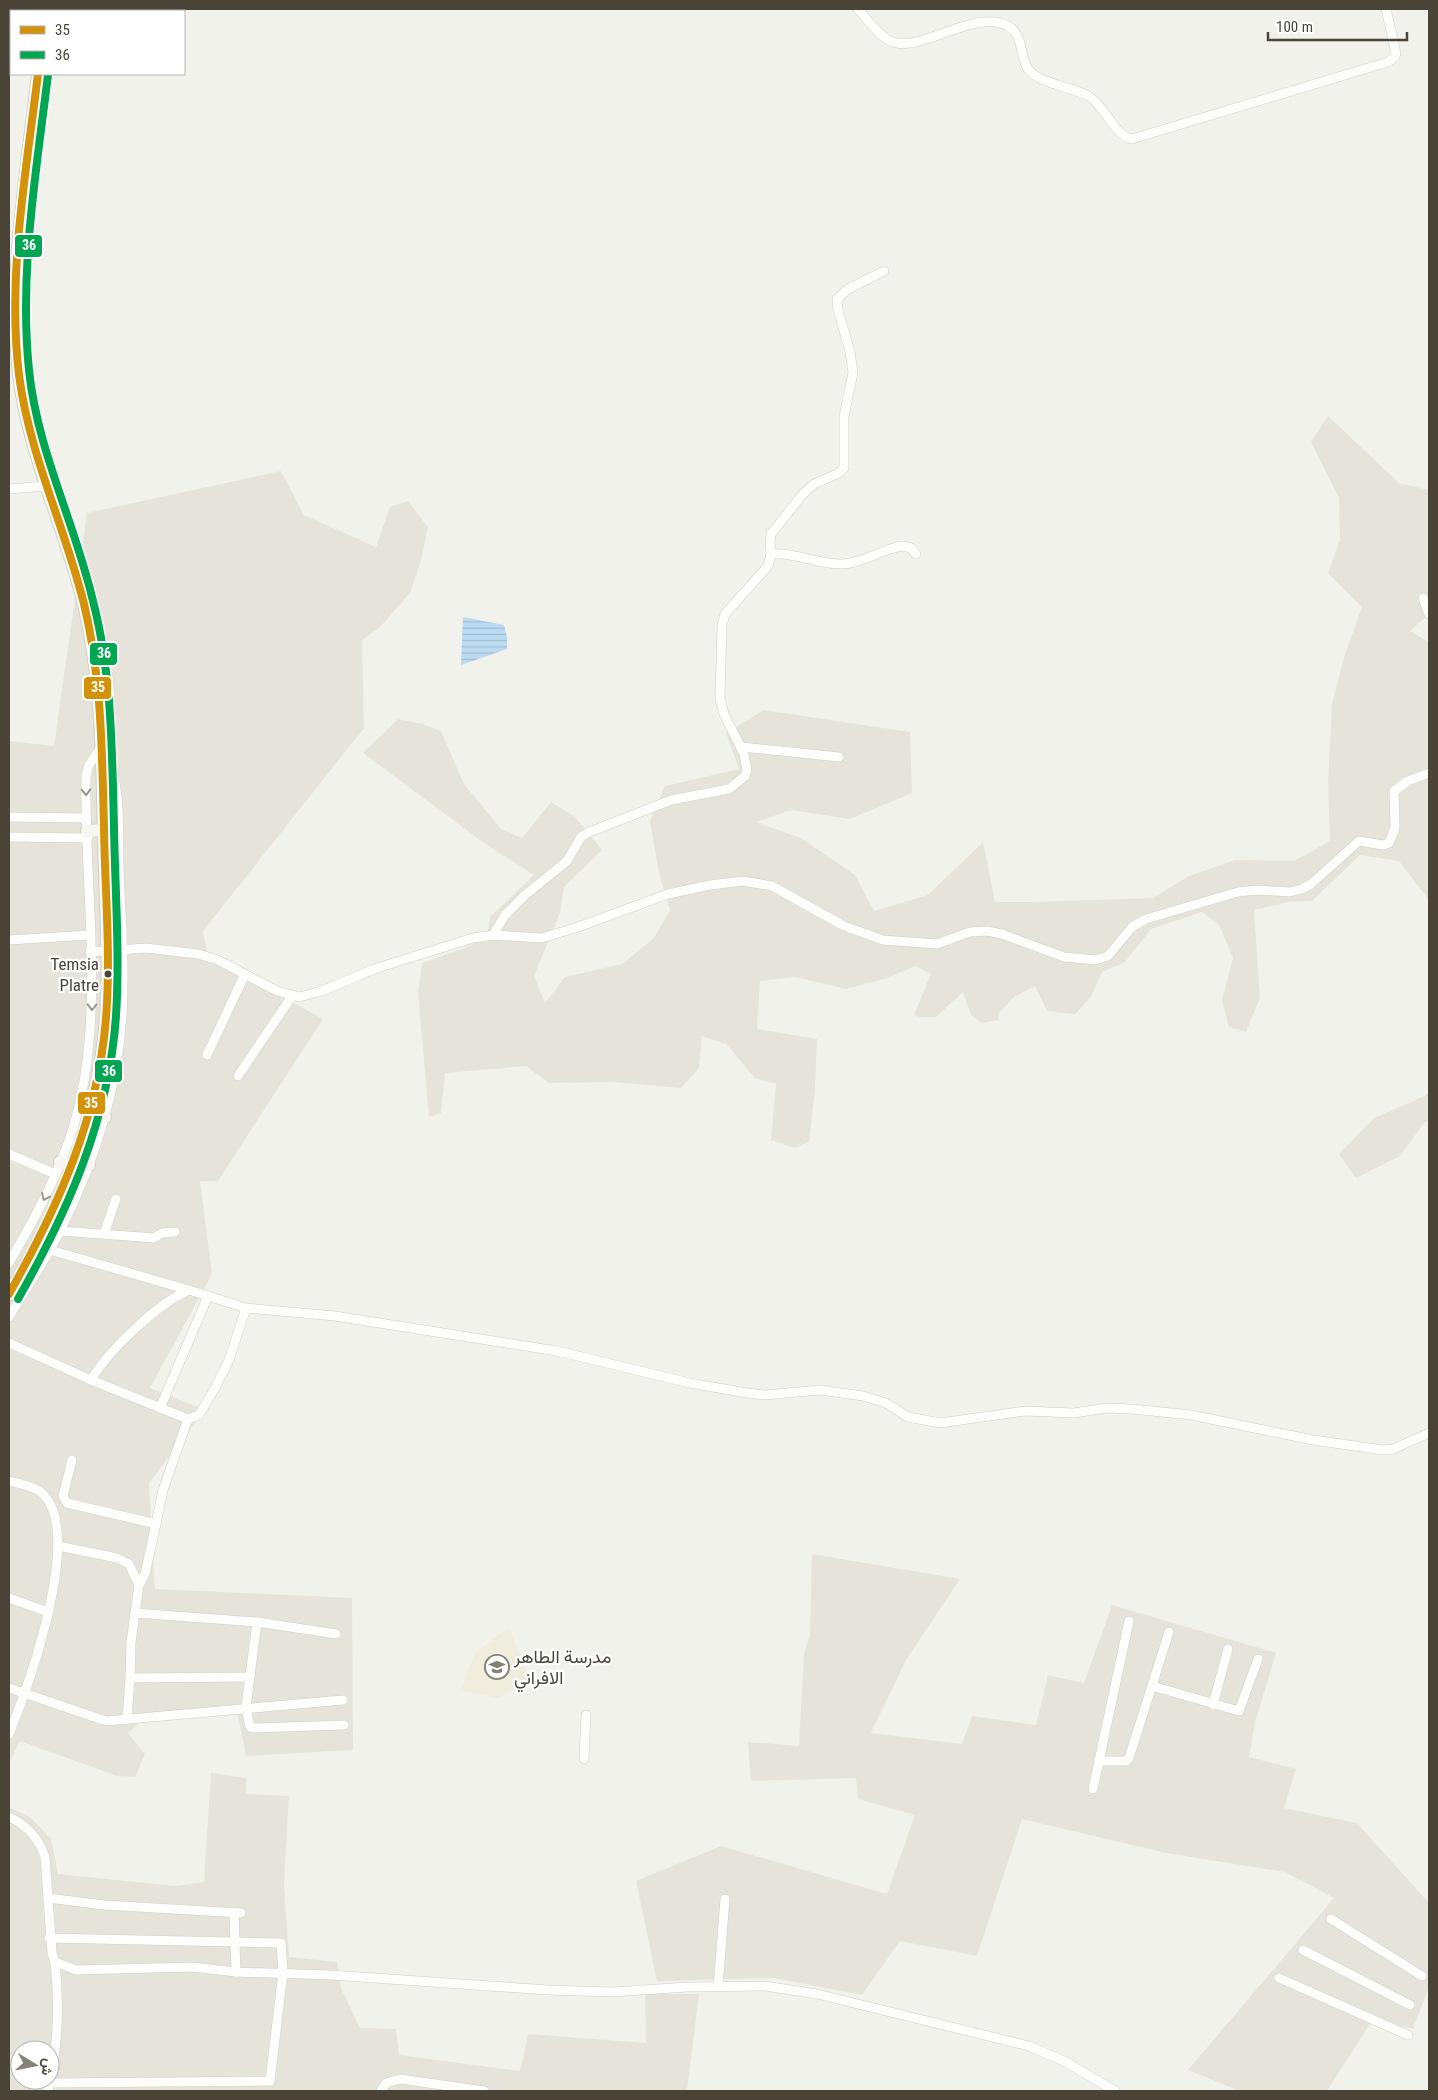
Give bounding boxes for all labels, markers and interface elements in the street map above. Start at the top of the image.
legend [10,10,185,75]
scale bar [1268,10,1407,42]
text: 100 m [1276,18,1313,36]
text: 35 [55,21,70,39]
text: 36 [55,46,70,64]
line badge: 36 [14,234,43,258]
text: 36 [22,237,36,253]
line badge: 36 [89,642,118,666]
text: 36 [97,645,111,661]
line badge: 35 [83,676,112,700]
text: 35 [91,679,105,695]
one-way arrow [81,788,91,796]
place label: Temsia Platre [50,954,99,995]
marker: Temsia Platre [103,969,113,979]
one-way arrow [87,1003,97,1011]
line badge: 36 [94,1059,123,1083]
text: 36 [102,1063,116,1079]
line badge: 35 [77,1091,106,1115]
text: 35 [84,1095,98,1111]
one-way arrow [41,1192,51,1201]
place label: مدرسة الطاهر الافراني [513,1646,611,1693]
school or university icon: مدرسة الطاهر الافراني [484,1654,510,1680]
north arrow [10,2040,60,2090]
text: ش [37,2057,57,2077]

